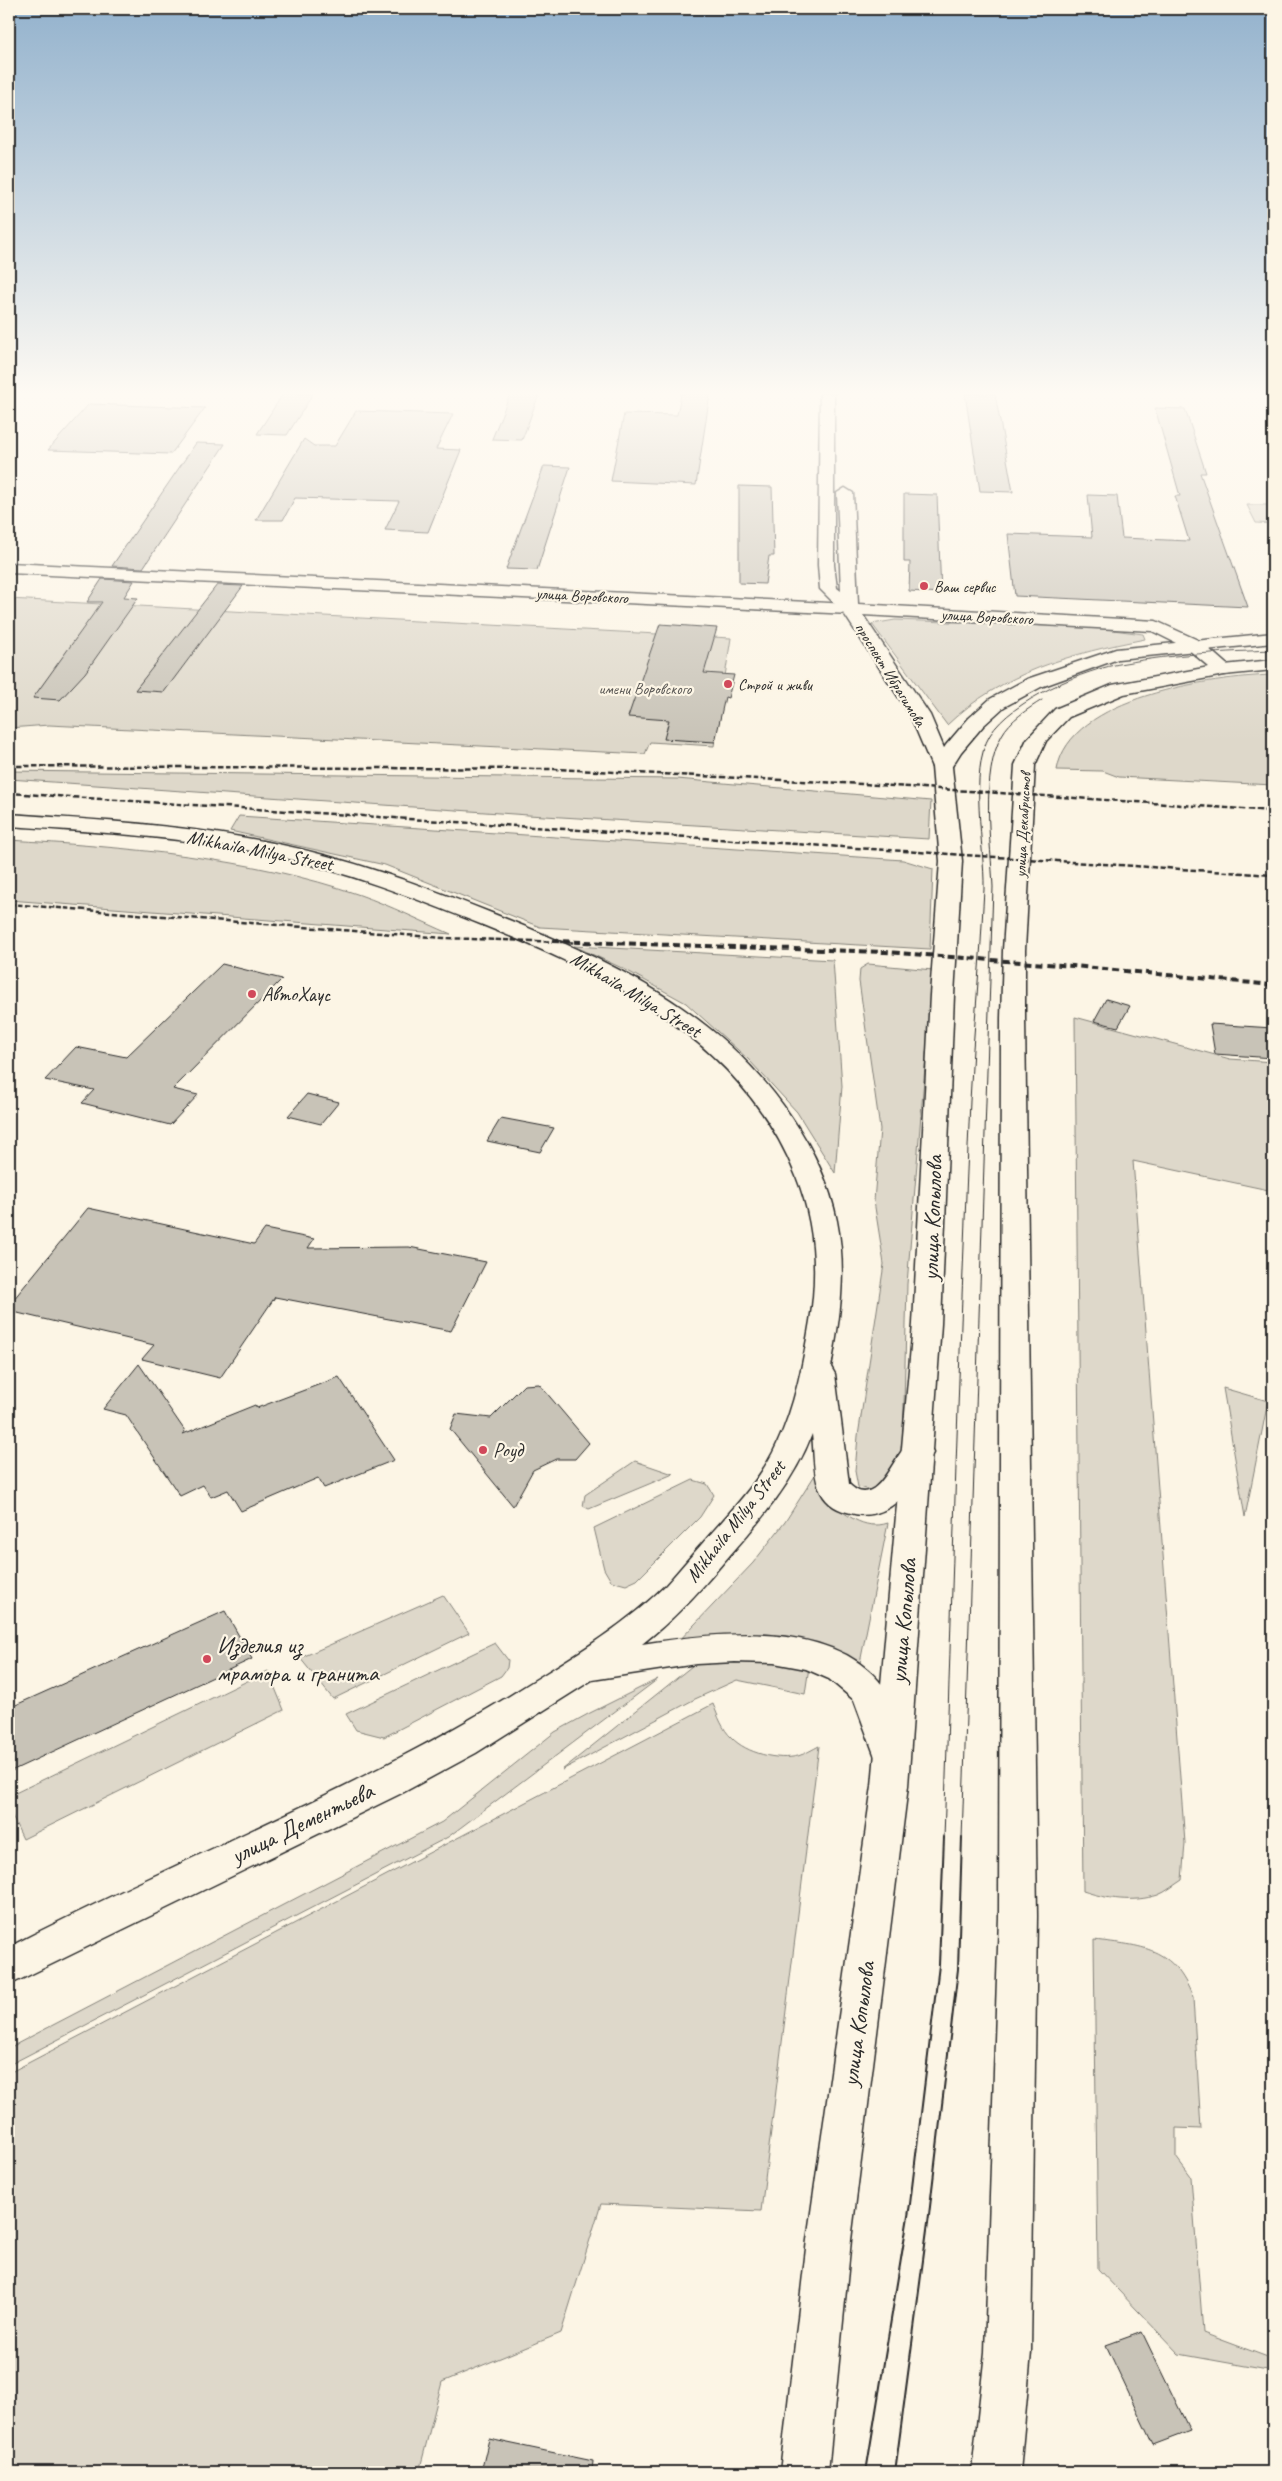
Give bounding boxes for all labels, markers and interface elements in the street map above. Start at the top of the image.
place label: Ваш сервис [934,577,997,597]
marker: Ваш сервис [918,580,930,592]
street label: улица Воровского [534,584,630,608]
street label: улица Воровского [939,605,1035,629]
street label: проспект Ибрагимова [850,619,931,731]
place label: Строй и живи [738,675,813,695]
marker: Строй и живи [722,678,734,690]
park label: имени Воровского [598,679,693,699]
street label: улица Декабристов [1010,769,1036,879]
street label: Mikhaila Milya Street [185,824,337,877]
street label: Mikhaila Milya Street [566,946,708,1044]
place label: АвтоХаус [262,982,331,1007]
marker: АвтоХаус [246,988,258,1000]
street label: улица Копылова [915,1153,949,1283]
place label: Роуд [493,1438,525,1463]
marker: Роуд [477,1444,489,1456]
street label: Mikhaila Milya Street [680,1453,792,1587]
street label: улица Копылова [882,1556,924,1687]
place label: Изделия из мрамора и гранита [217,1630,380,1688]
marker: Изделия из мрамора и гранита [201,1653,213,1665]
street label: улица Дементьева [224,1775,380,1871]
street label: улица Копылова [834,1959,882,2090]

